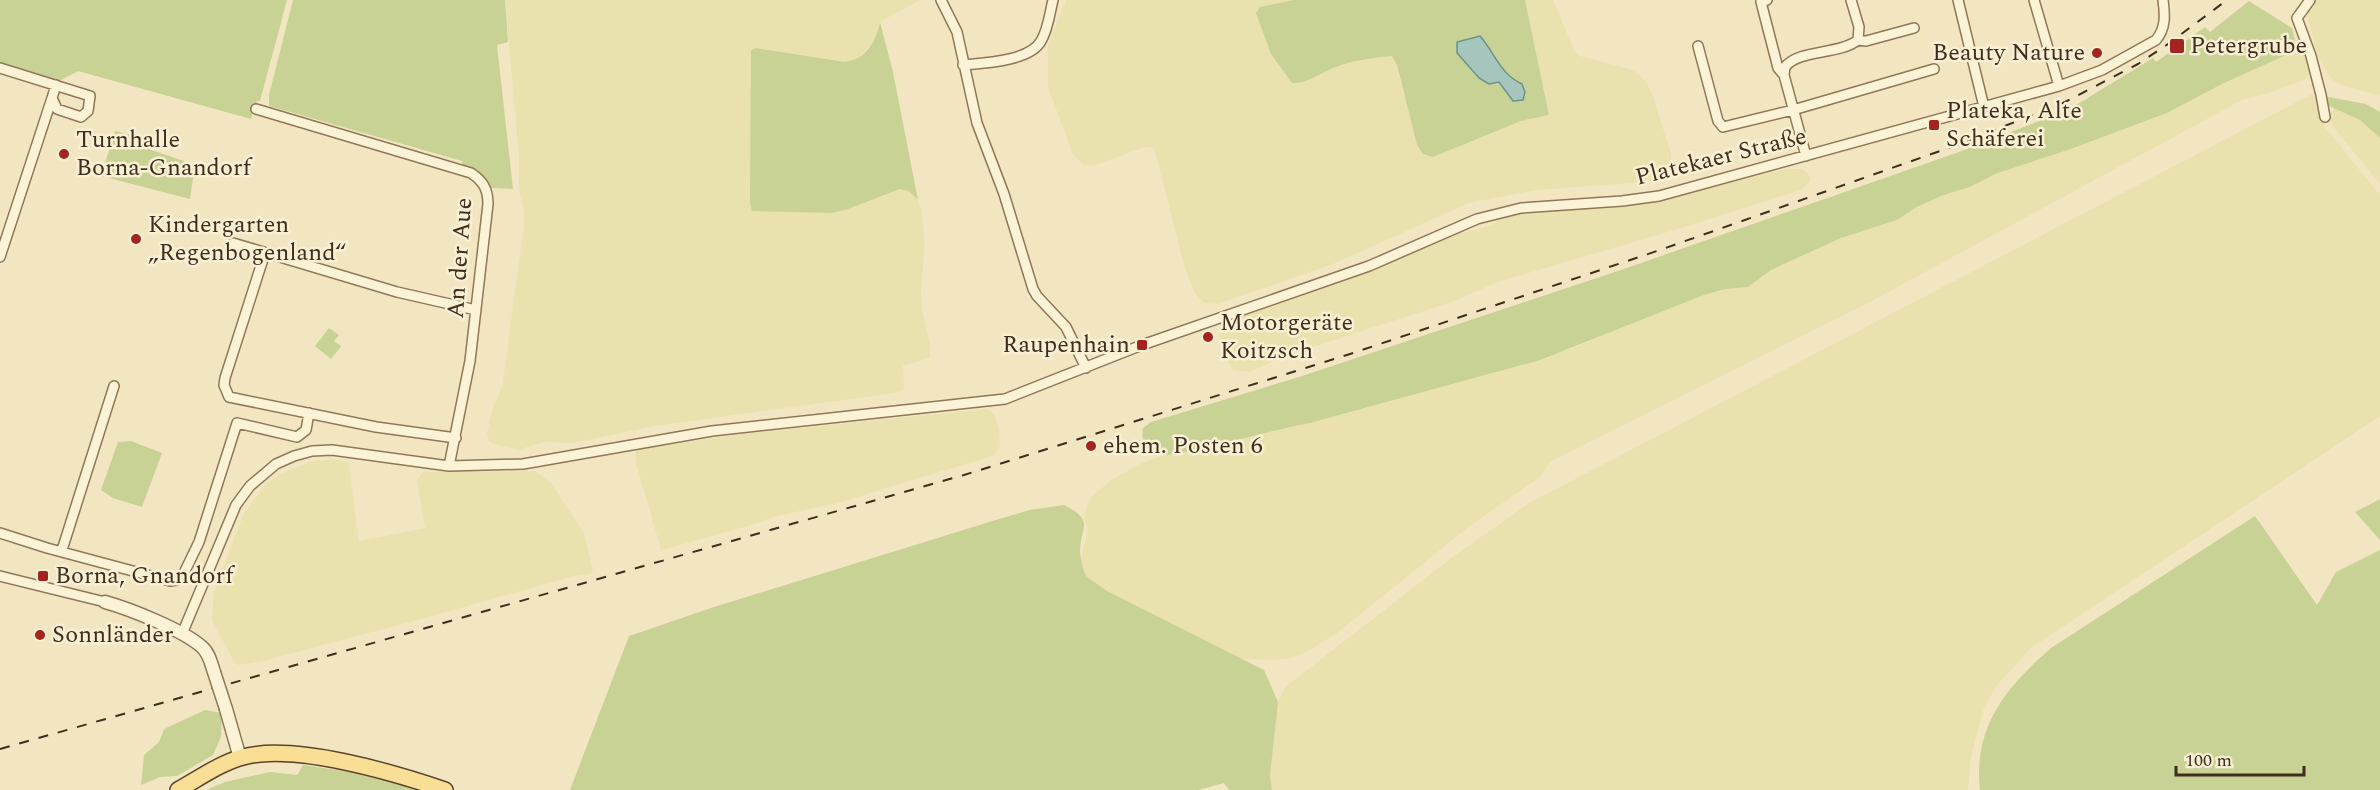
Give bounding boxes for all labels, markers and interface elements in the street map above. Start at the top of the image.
place label: Petergrube [2190,28,2307,64]
place label: Beauty Nature [1932,35,2085,71]
marker: Petergrube [2168,37,2186,55]
marker: Beauty Nature [2090,46,2104,60]
place label: Plateka, Alte Schäferei [1946,93,2082,157]
street label: Platekaer Straße [1632,118,1810,196]
marker: Plateka, Alte Schäferei [1927,118,1941,132]
place label: Turnhalle Borna-Gnandorf [76,122,253,186]
marker: Turnhalle Borna-Gnandorf [57,147,71,161]
street label: An der Aue [438,196,482,320]
place label: Kindergarten „Regenbogenland“ [148,207,346,271]
marker: Kindergarten „Regenbogenland“ [129,232,143,246]
place label: Motorgeräte Koitzsch [1220,305,1353,369]
place label: Raupenhain [1002,327,1130,363]
marker: Motorgeräte Koitzsch [1201,330,1215,344]
marker: Raupenhain [1135,338,1149,352]
place label: ehem. Posten 6 [1103,428,1263,464]
marker: ehem. Posten 6 [1084,439,1098,453]
place label: Borna, Gnandorf [55,558,235,594]
marker: Borna, Gnandorf [36,569,50,583]
place label: Sonnländer [52,617,173,653]
marker: Sonnländer [33,628,47,642]
scale bar [2176,739,2304,777]
text: 100 m [2185,747,2232,774]

